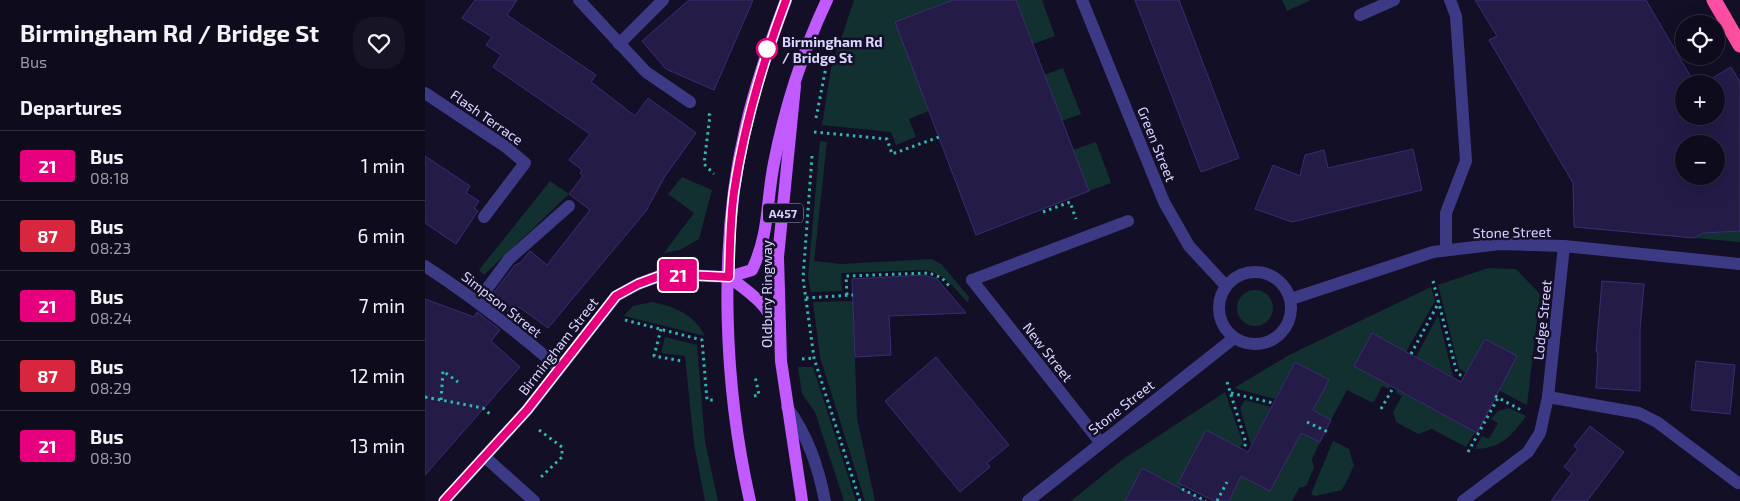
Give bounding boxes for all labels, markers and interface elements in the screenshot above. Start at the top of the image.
map controls [1675,15,1725,185]
button: locate [1675,15,1725,65]
button: heart [353,17,405,69]
text: Birmingham Rd / Bridge St [20,18,319,47]
place label: Birmingham Rd / Bridge St [782,33,883,66]
marker: Birmingham Rd / Bridge St [756,38,778,60]
text: Bus [20,52,47,71]
button: + [1675,75,1725,125]
street label: Flash Terrace [447,86,527,148]
text: Departures [20,96,122,119]
street label: Green Street [1134,104,1180,184]
button: − [1675,135,1725,185]
text: Bus [90,145,124,168]
text: 1 min [361,154,405,177]
text: 21 [38,155,57,177]
text: 08:18 [90,168,129,187]
road number: A457 [763,204,803,222]
text: Bus [90,215,124,238]
street label: Stone Street [1472,223,1552,241]
text: 6 min [357,224,405,247]
text: 87 [37,225,58,247]
text: 08:23 [90,238,131,257]
street label: Oldbury Ringway [758,239,775,348]
line badge: 21 [655,259,701,291]
text: 21 [669,264,687,286]
street label: Simpson Street [459,267,545,341]
street label: Lodge Street [1529,279,1555,361]
text: Bus [90,285,124,308]
text: 7 min [359,294,405,317]
street label: Birmingham Street [514,294,602,398]
text: 21 [38,295,57,317]
text: 08:24 [90,308,132,327]
street label: New Street [1020,319,1076,385]
text: Bus [90,355,124,378]
text: 12 min [350,364,405,387]
text: 87 [37,365,58,387]
street label: Stone Street [1085,376,1157,438]
text: 08:29 [90,378,131,397]
text: Bus [90,425,124,448]
text: 13 min [350,434,405,457]
text: 21 [38,435,57,457]
text: 08:30 [90,448,132,467]

